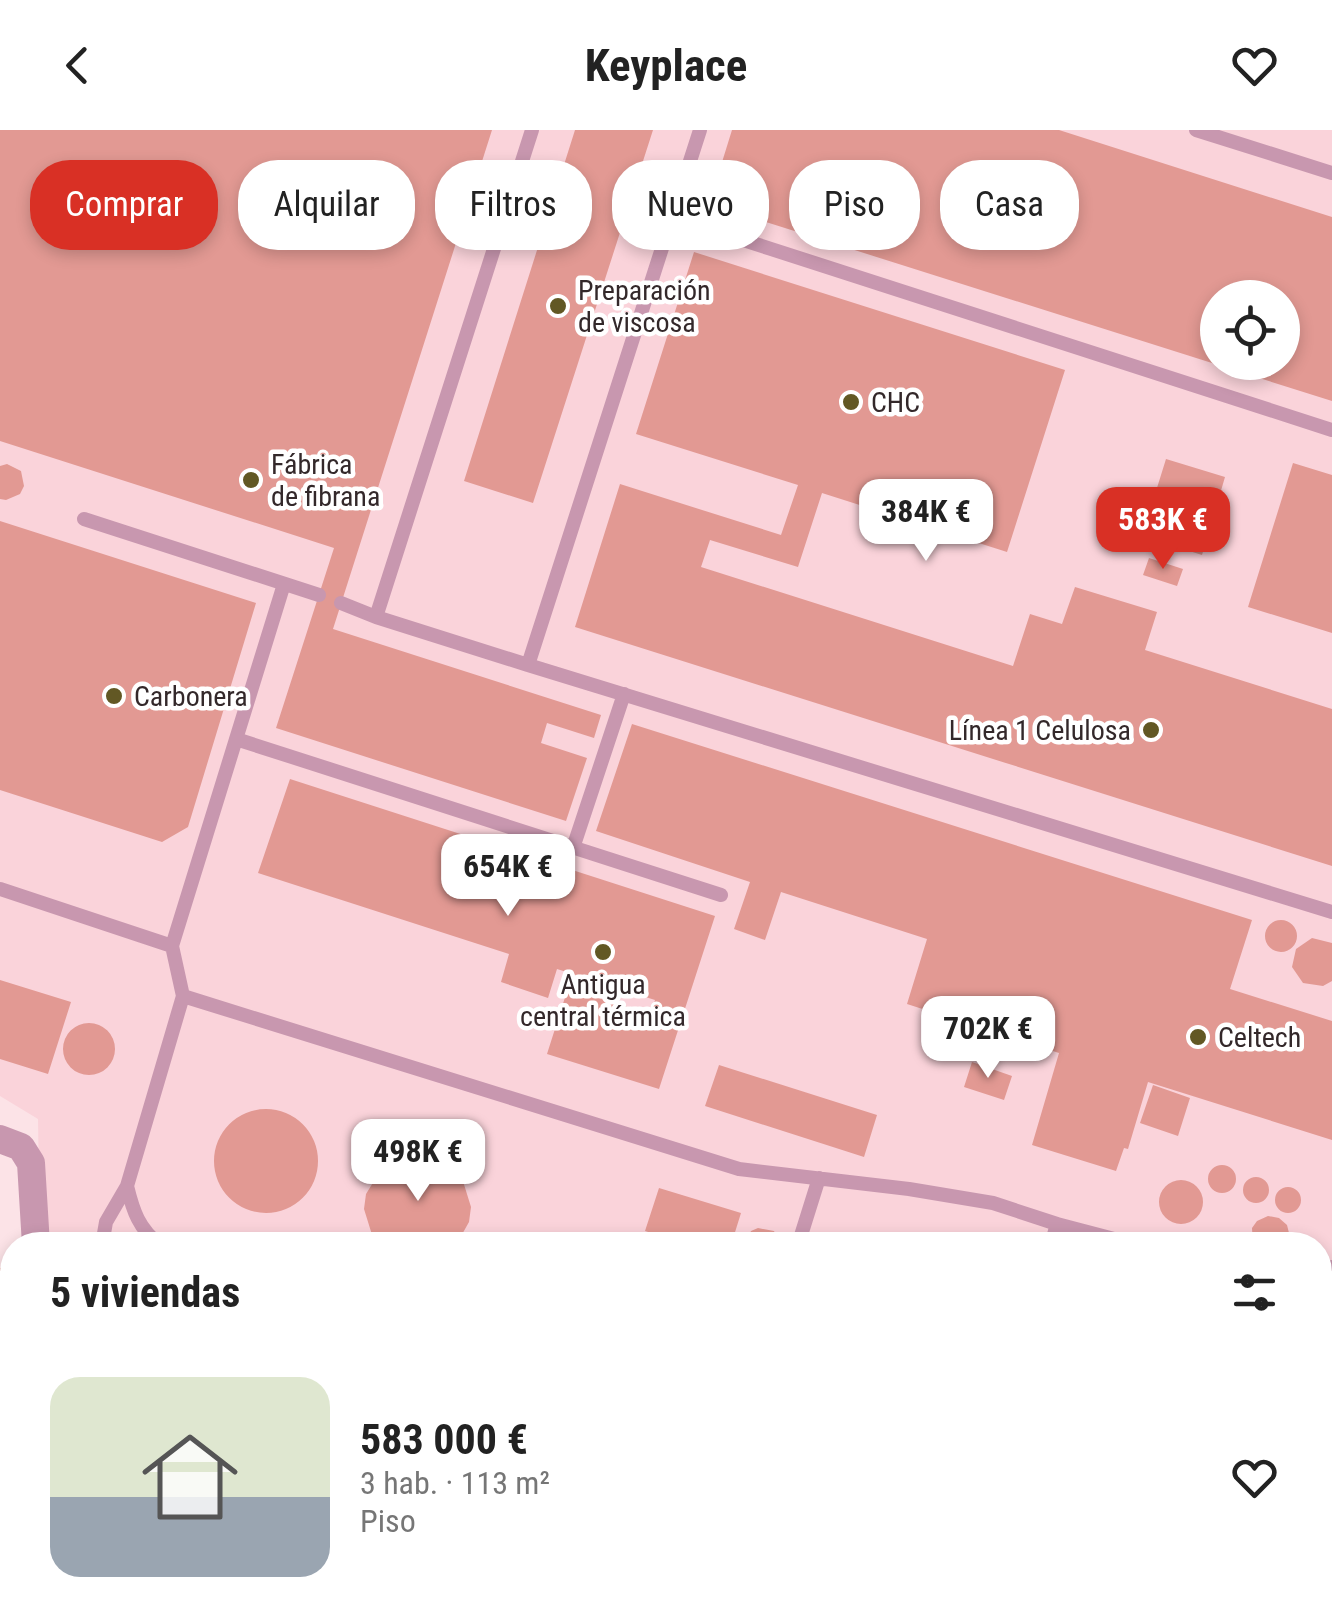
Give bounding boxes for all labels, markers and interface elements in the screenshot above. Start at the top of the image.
icon: back [50,38,105,93]
icon: heart [1227,38,1282,93]
text: Keyplace [585,39,747,92]
chip: Comprar [30,160,218,250]
chip: Alquilar [238,160,415,250]
chip: Filtros [435,160,592,250]
chip: Nuevo [612,160,769,250]
chip: Piso [789,160,920,250]
chip: Casa [940,160,1079,250]
place label: Preparación de viscosa [578,274,711,339]
map controls [1200,280,1300,380]
button: locate [1200,280,1300,380]
marker: Preparación de viscosa [547,295,569,317]
place label: CHC [871,386,920,419]
marker: CHC [840,391,862,413]
place label: Fábrica de fibrana [271,448,380,513]
marker: Fábrica de fibrana [240,469,262,491]
pin: 384K € [845,479,1007,564]
pin: 583K € [1082,487,1244,572]
text: 384K € [881,492,971,530]
text: 583K € [1118,500,1208,538]
place label: Carbonera [134,680,248,713]
marker: Carbonera [103,685,125,707]
place label: Línea 1 Celulosa [949,714,1131,747]
marker: Línea 1 Celulosa [1140,719,1162,741]
pin: 654K € [427,834,589,919]
text: 654K € [463,847,553,885]
marker: Antigua central térmica [592,941,614,963]
place label: Antigua central térmica [520,968,686,1033]
pin: 702K € [907,996,1069,1081]
text: 702K € [943,1009,1033,1047]
place label: Celtech [1218,1021,1301,1054]
marker: Celtech [1187,1026,1209,1048]
pin: 498K € [337,1119,499,1204]
text: 498K € [373,1132,463,1170]
icon: filters [1227,1265,1282,1320]
text: 5 viviendas [50,1268,240,1317]
text: 583 000 € [360,1415,528,1464]
icon: home [130,1417,250,1537]
icon: heart [1227,1450,1282,1505]
text: 3 hab. · 113 m² [360,1464,550,1502]
text: Piso [360,1502,416,1540]

